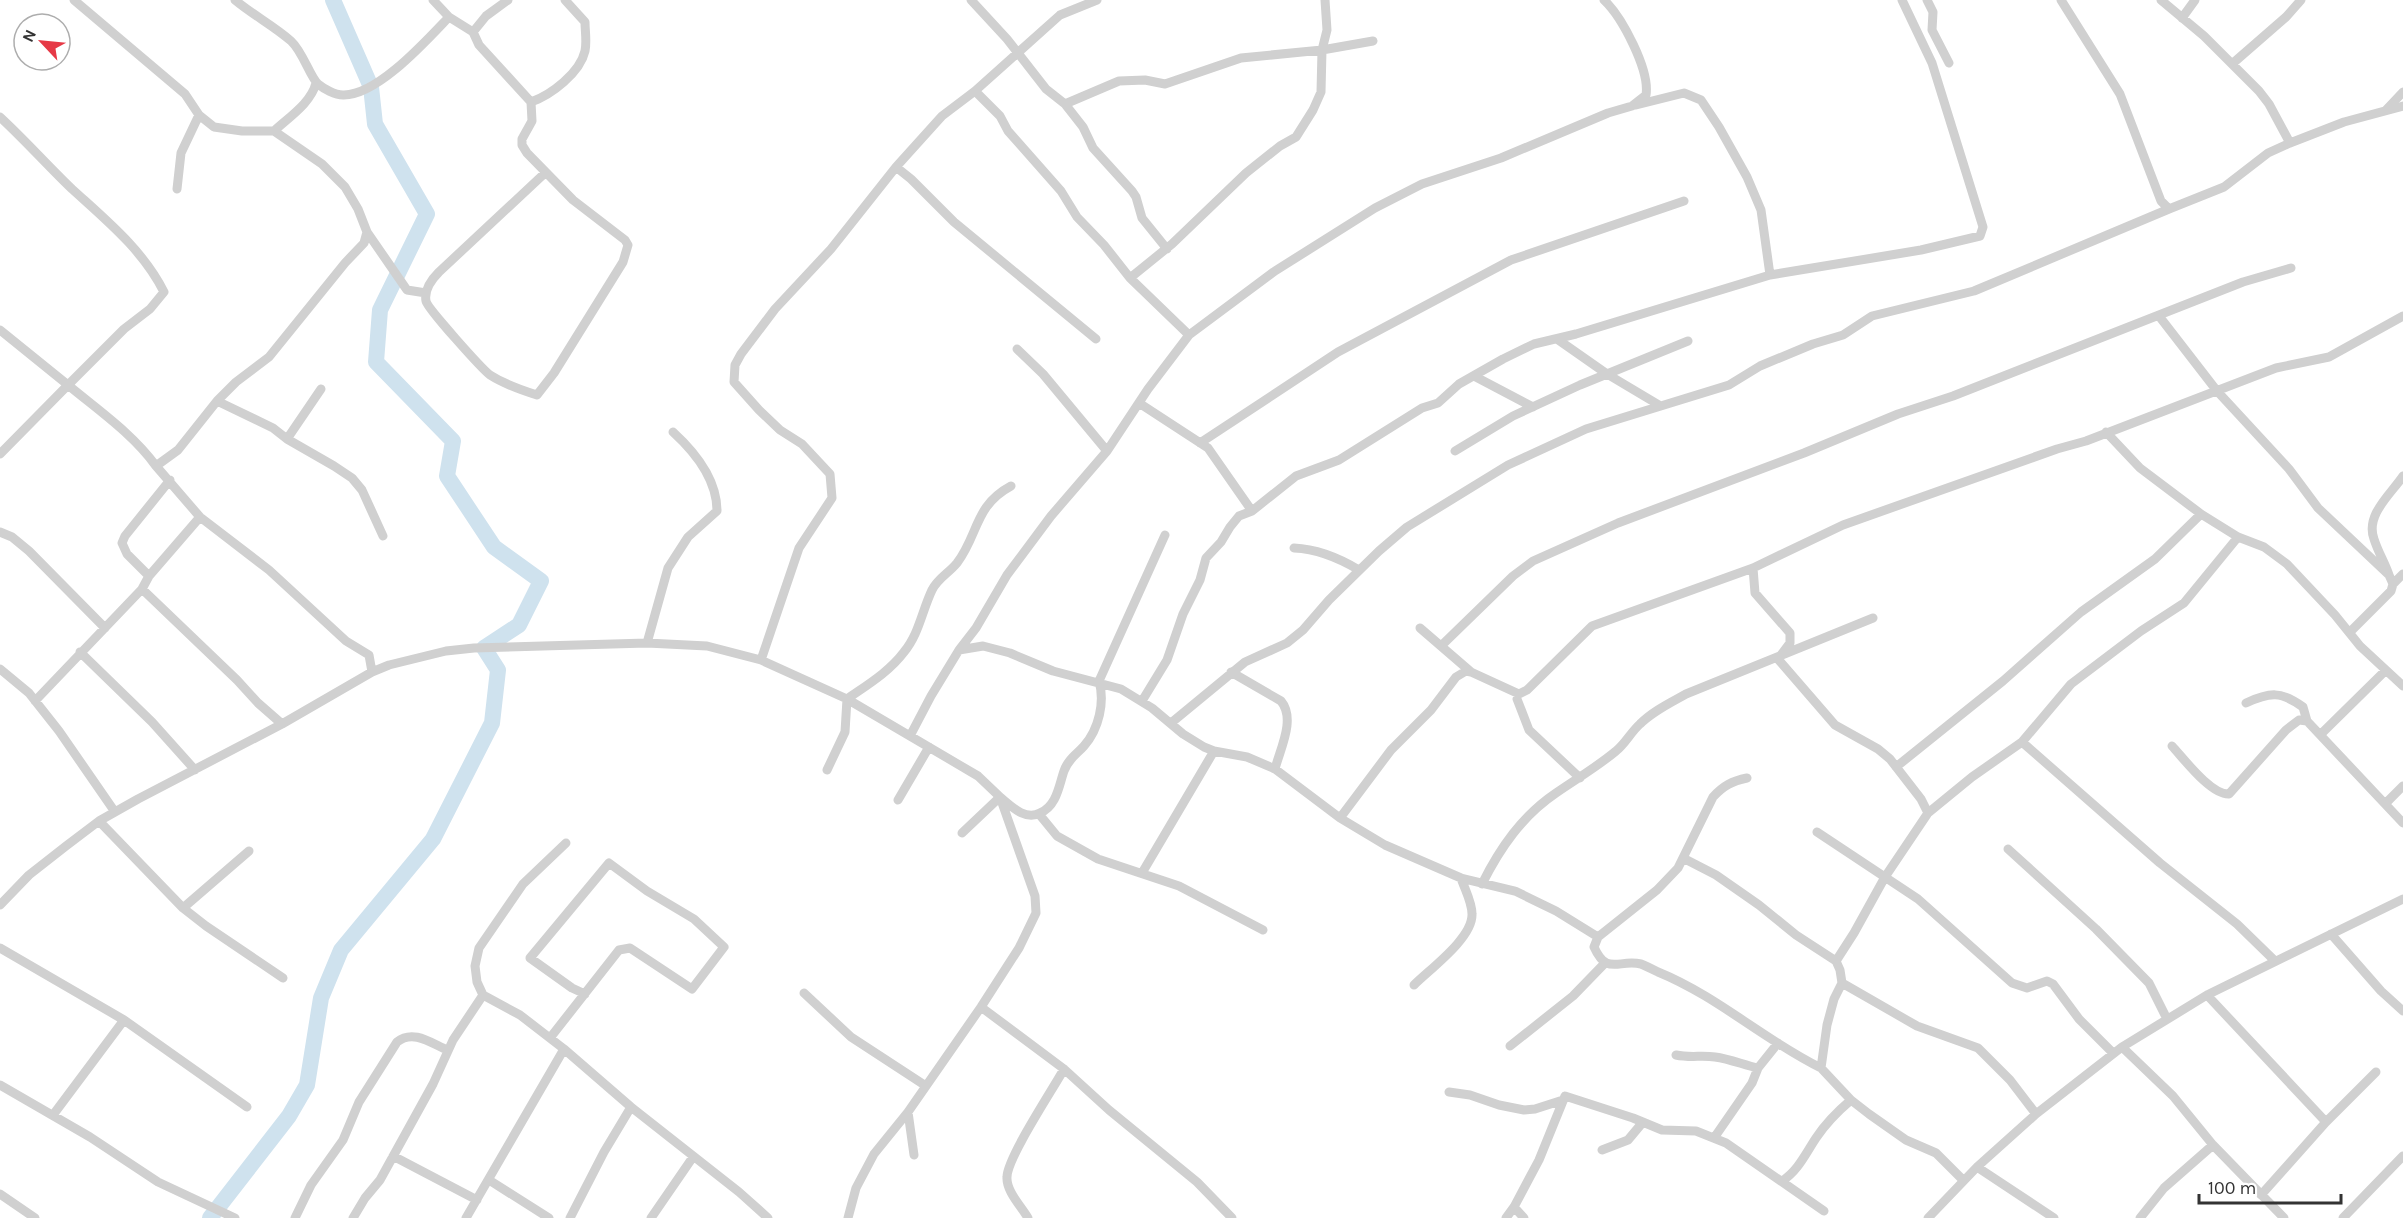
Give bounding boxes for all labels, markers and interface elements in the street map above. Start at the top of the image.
north arrow [12,12,72,72]
text: N [18,26,40,45]
scale bar [2199,1167,2342,1205]
text: 100 m [2208,1177,2256,1199]

